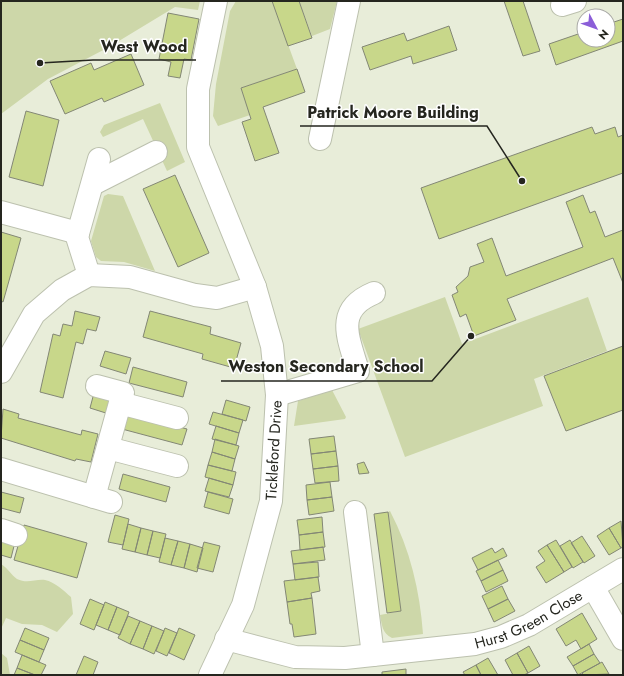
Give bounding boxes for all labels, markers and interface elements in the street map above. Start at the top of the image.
north arrow [576,8,616,48]
text: N [595,26,612,43]
callout: West Wood [93,32,196,60]
text: West Wood [101,35,187,58]
callout: Patrick Moore Building [300,98,487,126]
text: Patrick Moore Building [307,101,479,124]
callout: Weston Secondary School [221,353,432,381]
text: Weston Secondary School [228,355,424,378]
street label: Tickleford Drive [260,399,288,501]
street label: Hurst Green Close [472,584,587,655]

